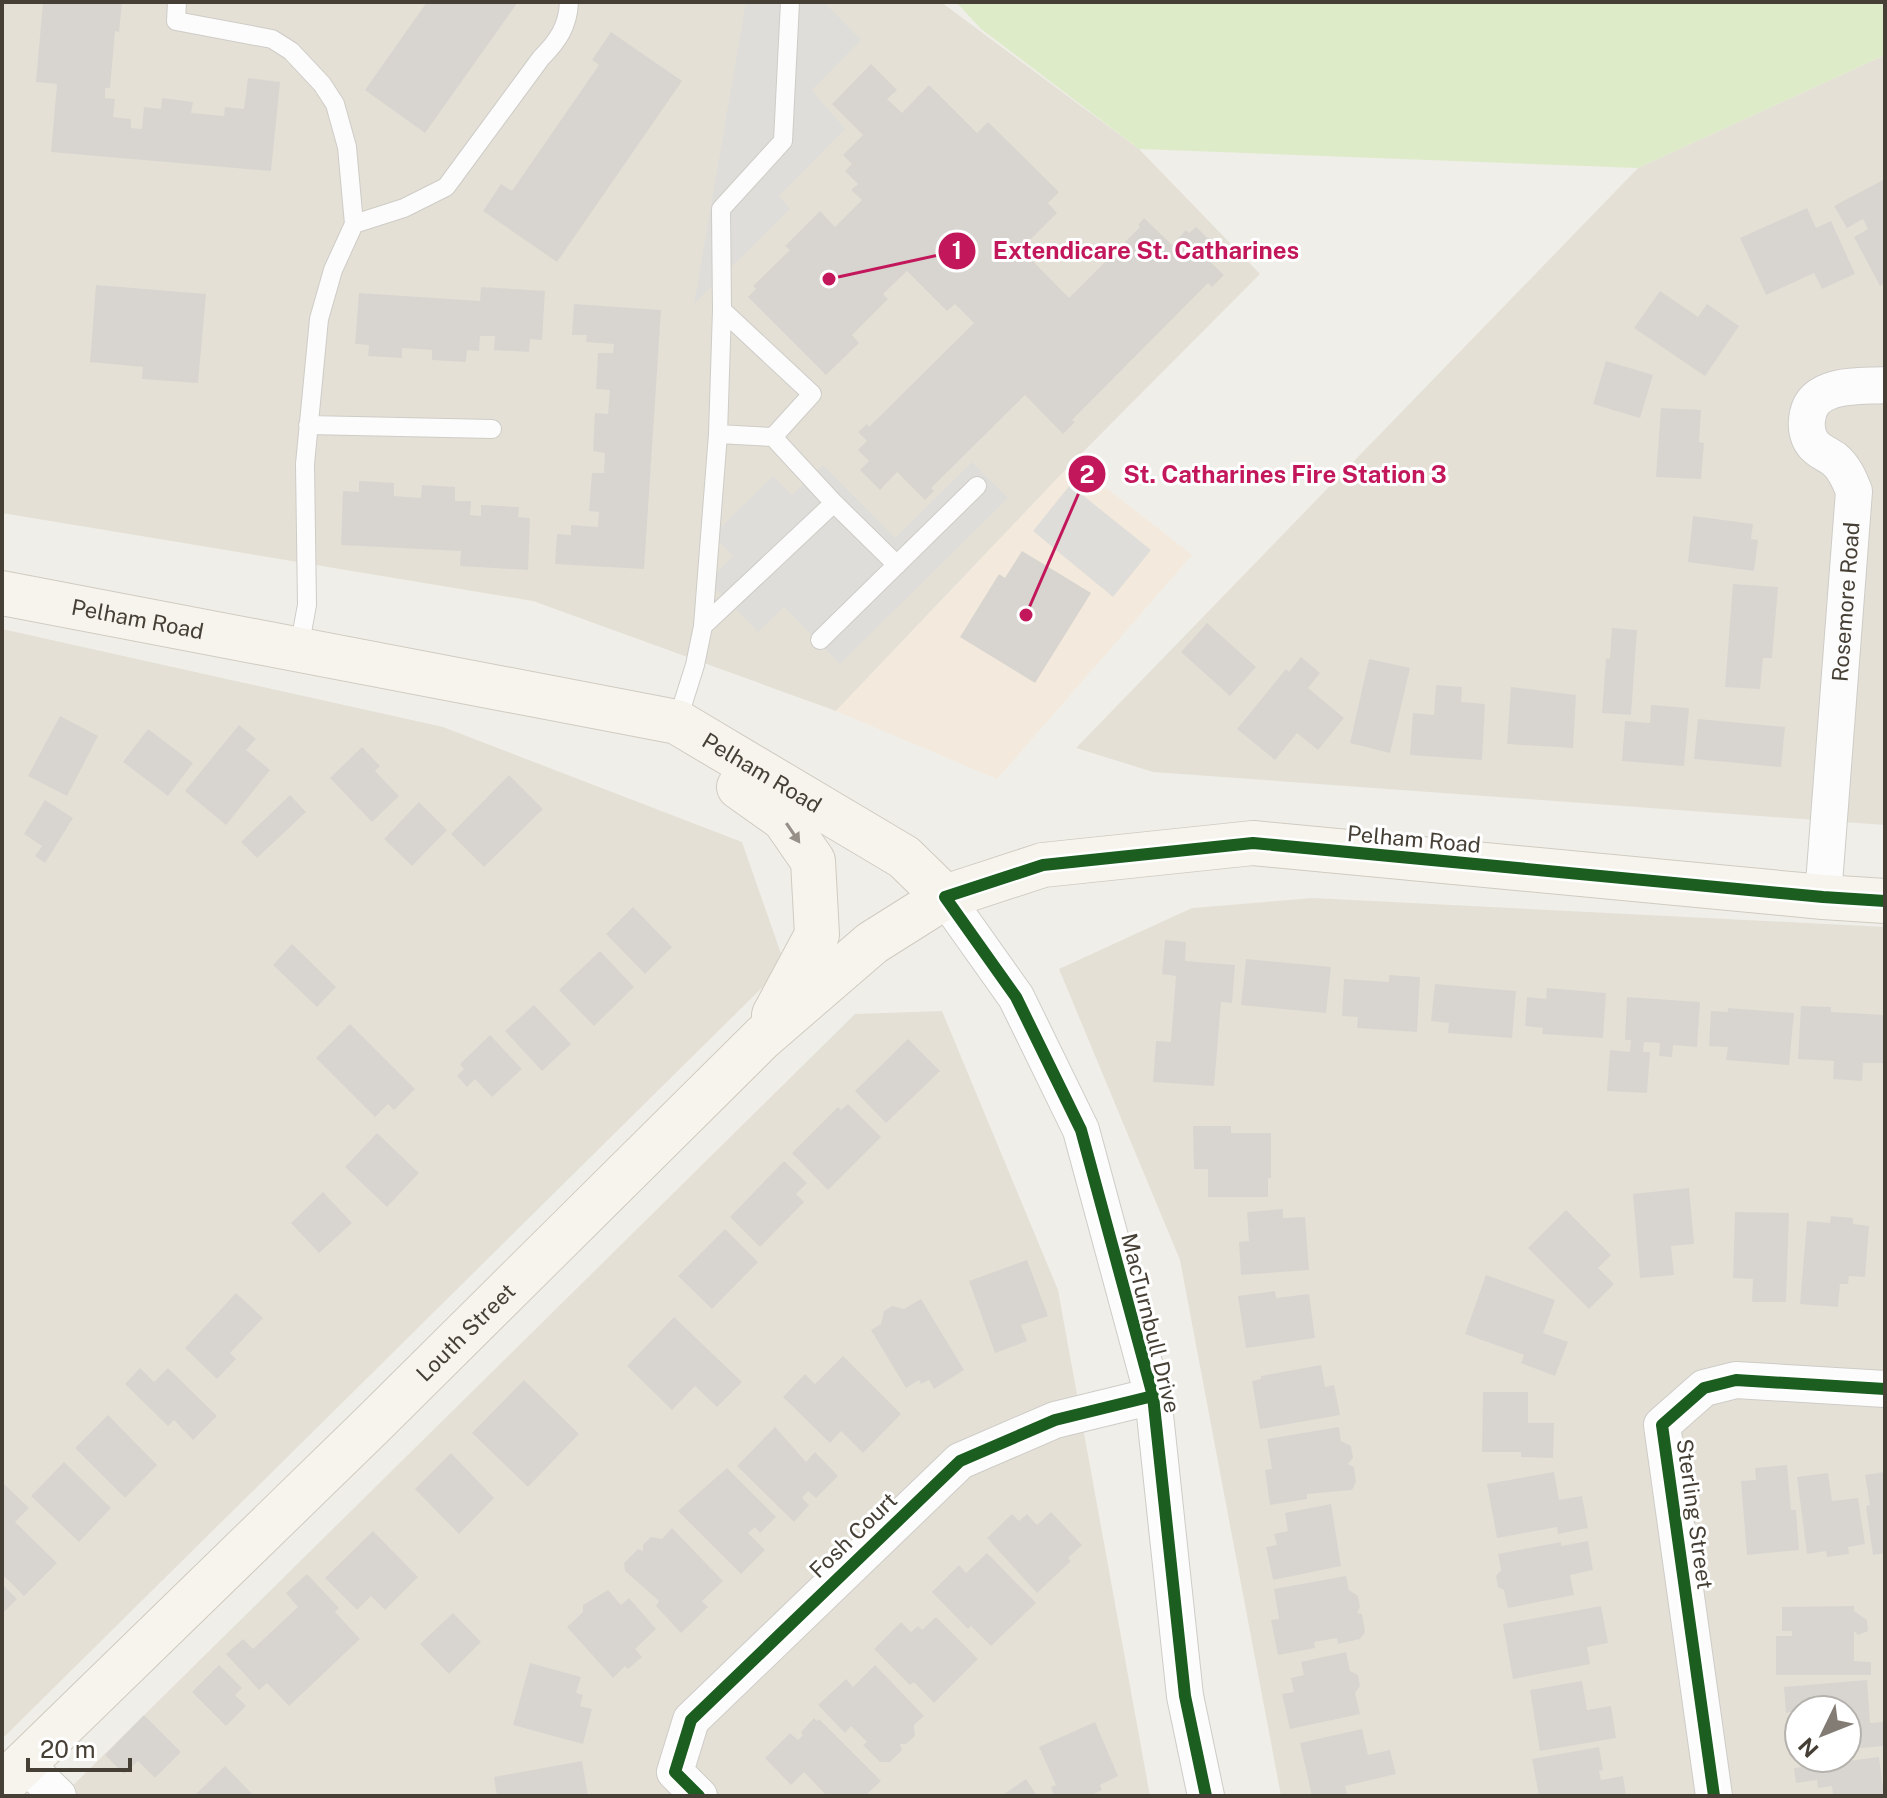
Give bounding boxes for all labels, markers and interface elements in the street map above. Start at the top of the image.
callout: Extendicare St. Catharines [937,227,1316,275]
text: 1 [952,236,962,264]
text: Extendicare St. Catharines [993,236,1299,264]
callout: St. Catharines Fire Station 3 [1067,450,1463,498]
text: 2 [1079,460,1095,488]
text: St. Catharines Fire Station 3 [1123,460,1447,488]
street label: Rosemore Road [1826,521,1865,683]
street label: Pelham Road [69,594,206,644]
street label: Pelham Road [698,727,826,818]
street label: Pelham Road [1346,820,1482,858]
one-way arrow [785,822,800,843]
street label: MacTurnbull Drive [1116,1230,1186,1416]
street label: Louth Street [411,1278,520,1387]
street label: Sterling Street [1672,1437,1718,1591]
street label: Fosh Court [804,1487,902,1583]
north arrow [1783,1694,1863,1774]
scale bar [28,1722,130,1772]
text: N [1793,1732,1824,1763]
text: 20 m [40,1735,96,1763]

